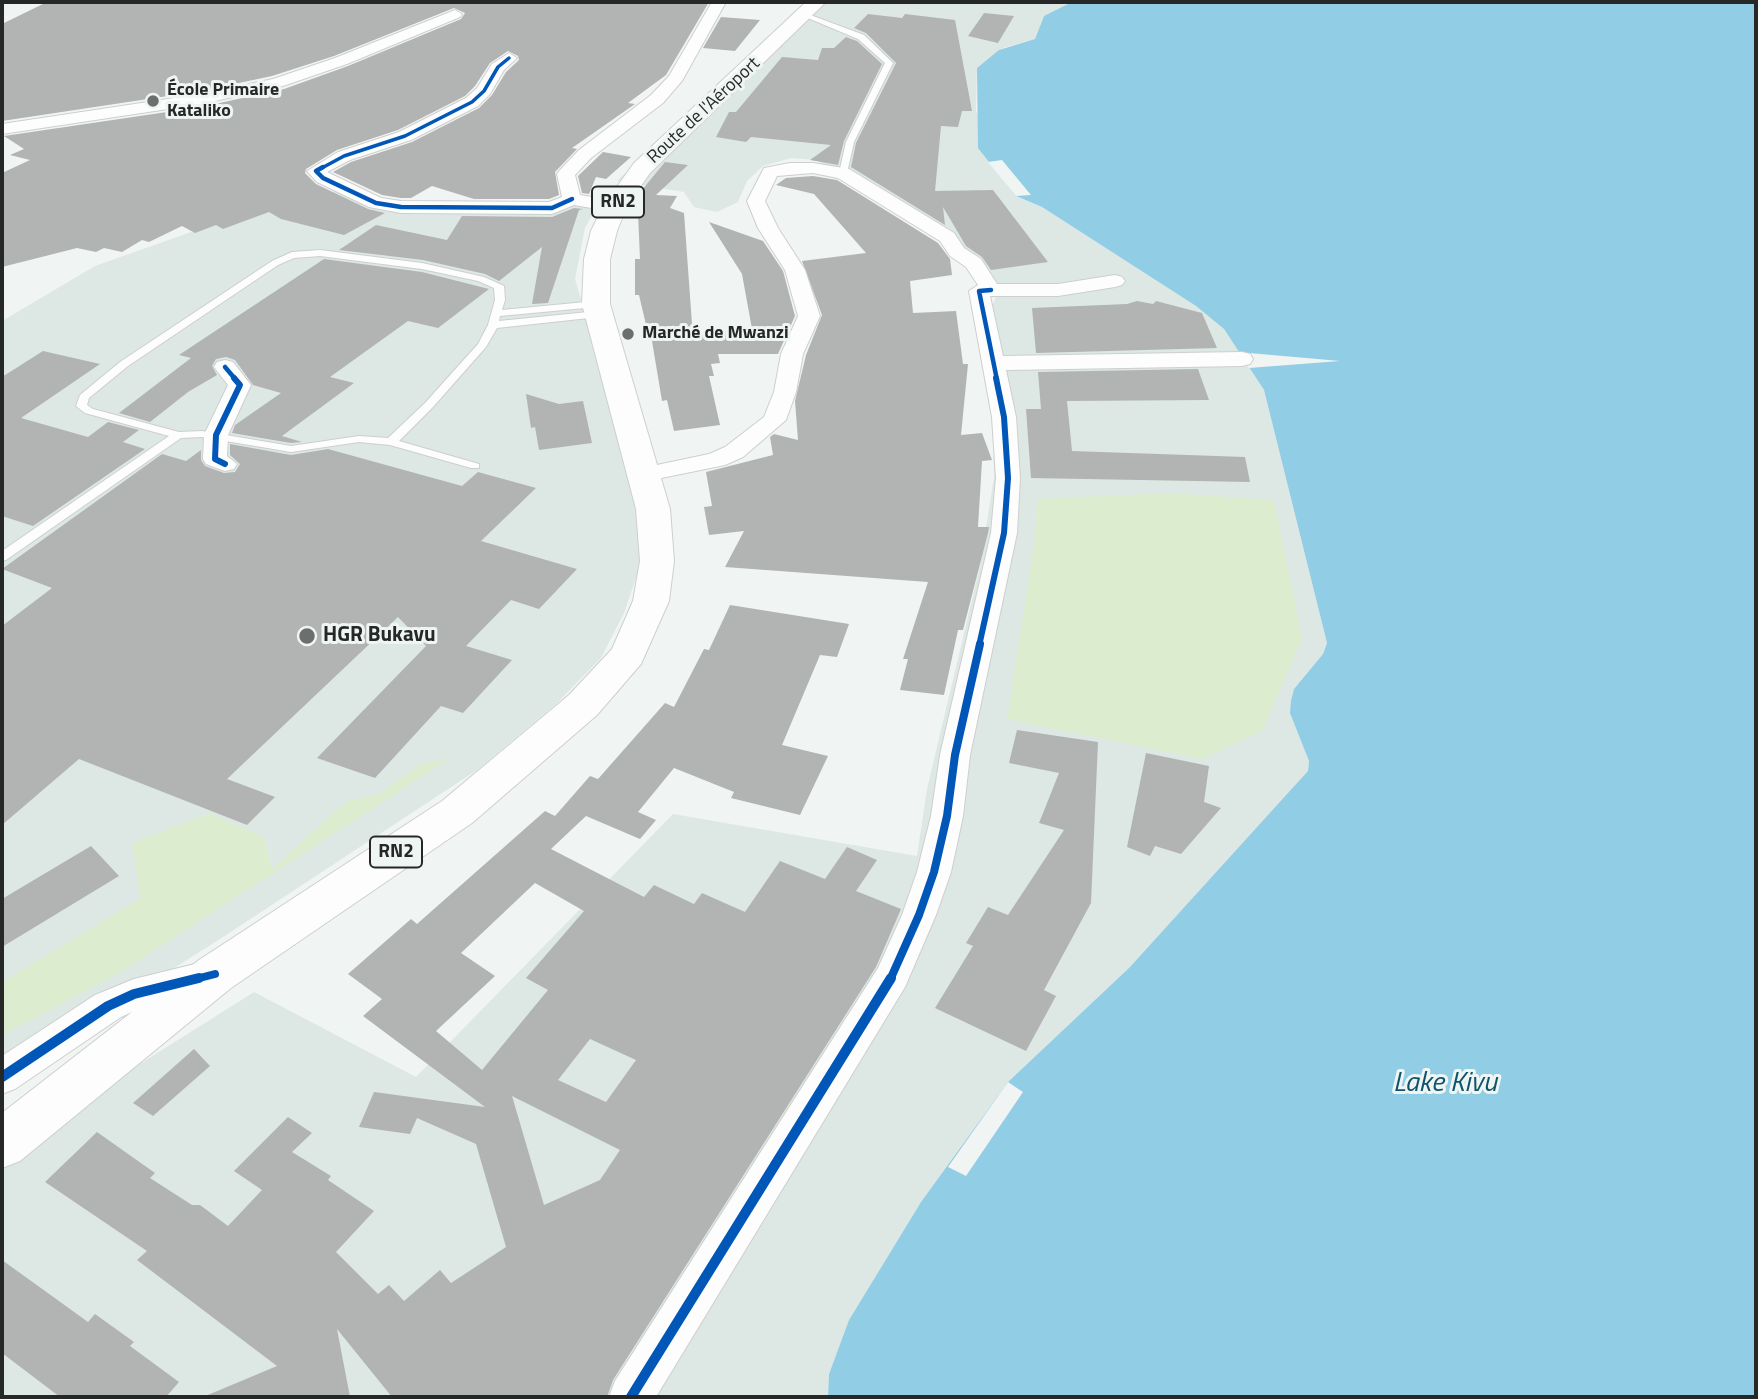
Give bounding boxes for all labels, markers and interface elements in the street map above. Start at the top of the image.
street label: Route de l'Aéroport [643,53,765,169]
place label: École Primaire Kataliko [167,80,279,122]
marker: École Primaire Kataliko [145,93,161,109]
road number: RN2 [592,186,644,218]
place label: Marché de Mwanzi [642,323,789,345]
marker: Marché de Mwanzi [620,326,636,342]
place label: HGR Bukavu [323,623,436,649]
marker: HGR Bukavu [297,626,317,646]
road number: RN2 [370,836,422,867]
water label: Lake Kivu [1393,1067,1497,1101]

